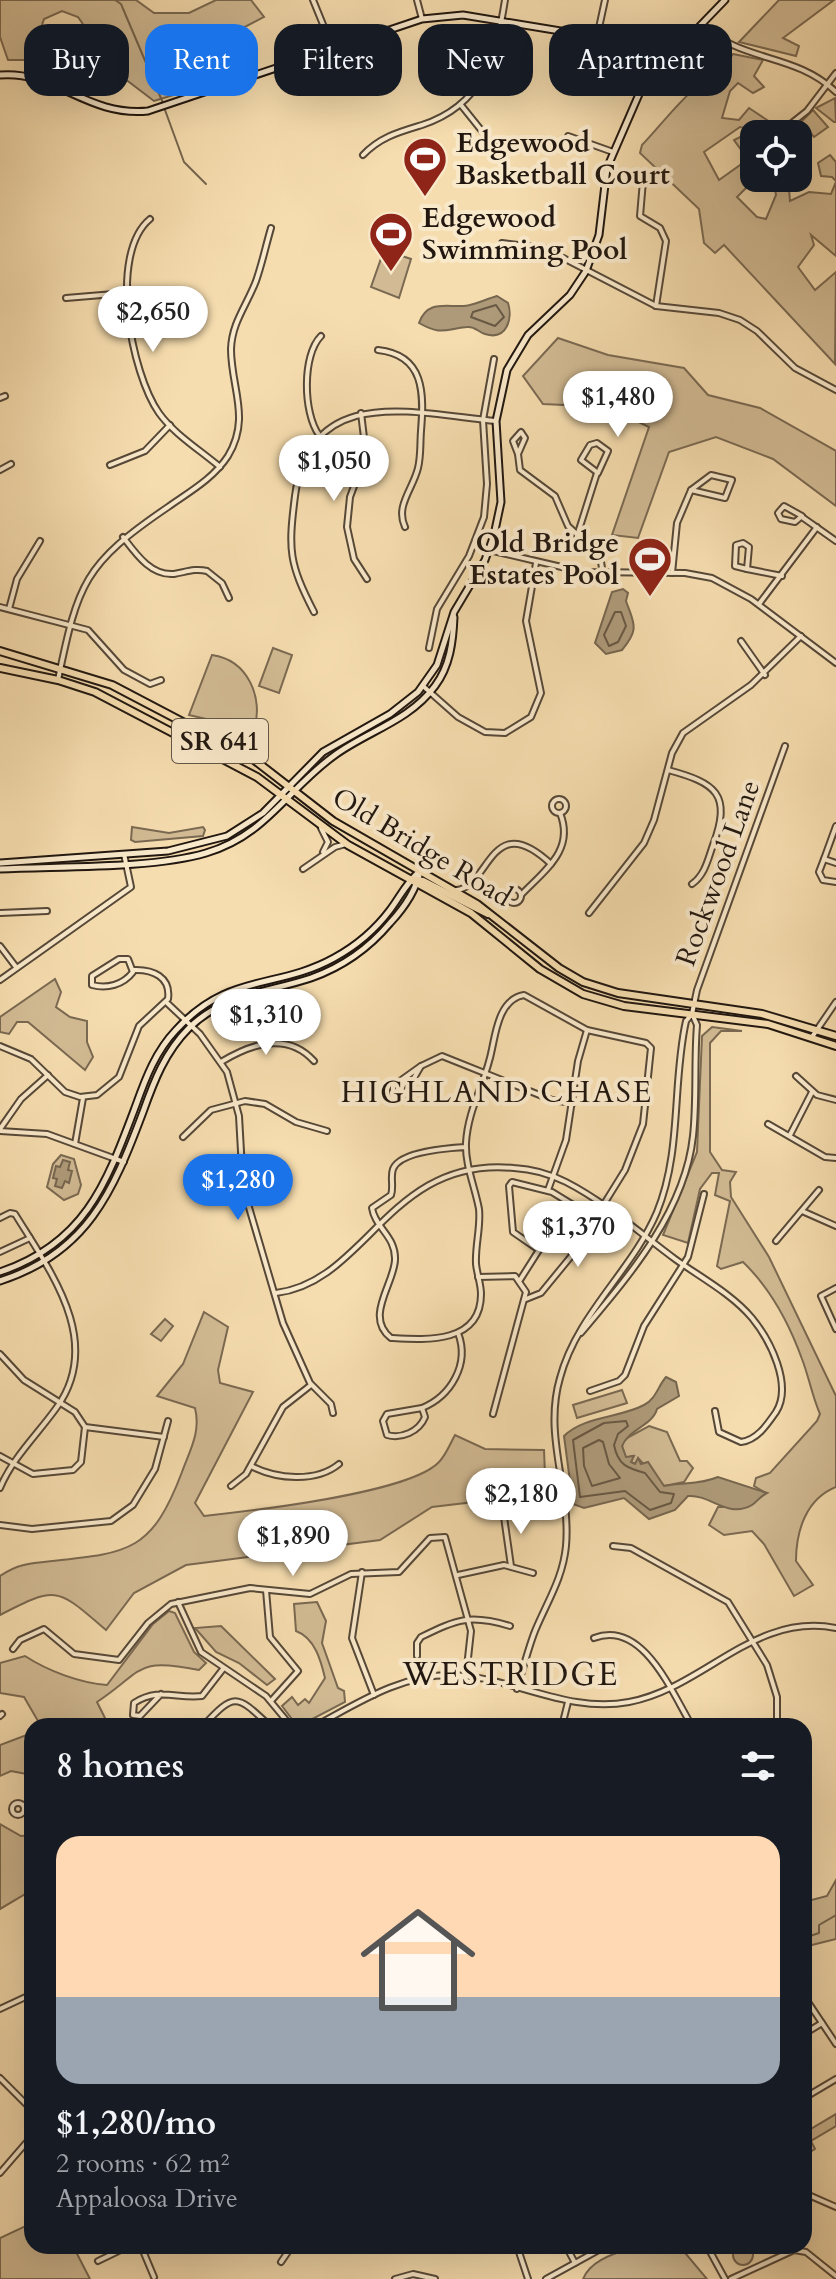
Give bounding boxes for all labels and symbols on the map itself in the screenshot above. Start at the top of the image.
place label: Edgewood Basketball Court [456,124,670,194]
sports icon: Edgewood Basketball Court [401,135,449,198]
place label: Edgewood Swimming Pool [422,199,627,269]
sports icon: Edgewood Swimming Pool [367,210,415,273]
pin: $2,650 [88,286,218,354]
pin: $1,480 [553,371,683,439]
pin: $1,050 [269,435,399,503]
place label: Old Bridge Estates Pool [469,524,619,594]
sports icon: Old Bridge Estates Pool [626,535,674,598]
road number: SR 641 [172,719,268,763]
street label: Rockwood Lane [667,775,769,971]
street label: Old Bridge Road [325,778,519,916]
pin: $1,310 [201,989,331,1057]
district label: HIGHLAND CHASE [341,1072,653,1113]
pin: $1,280 [173,1154,303,1222]
pin: $1,370 [513,1201,643,1269]
pin: $2,180 [456,1468,586,1536]
pin: $1,890 [228,1510,358,1578]
district label: WESTRIDGE [402,1653,619,1697]

